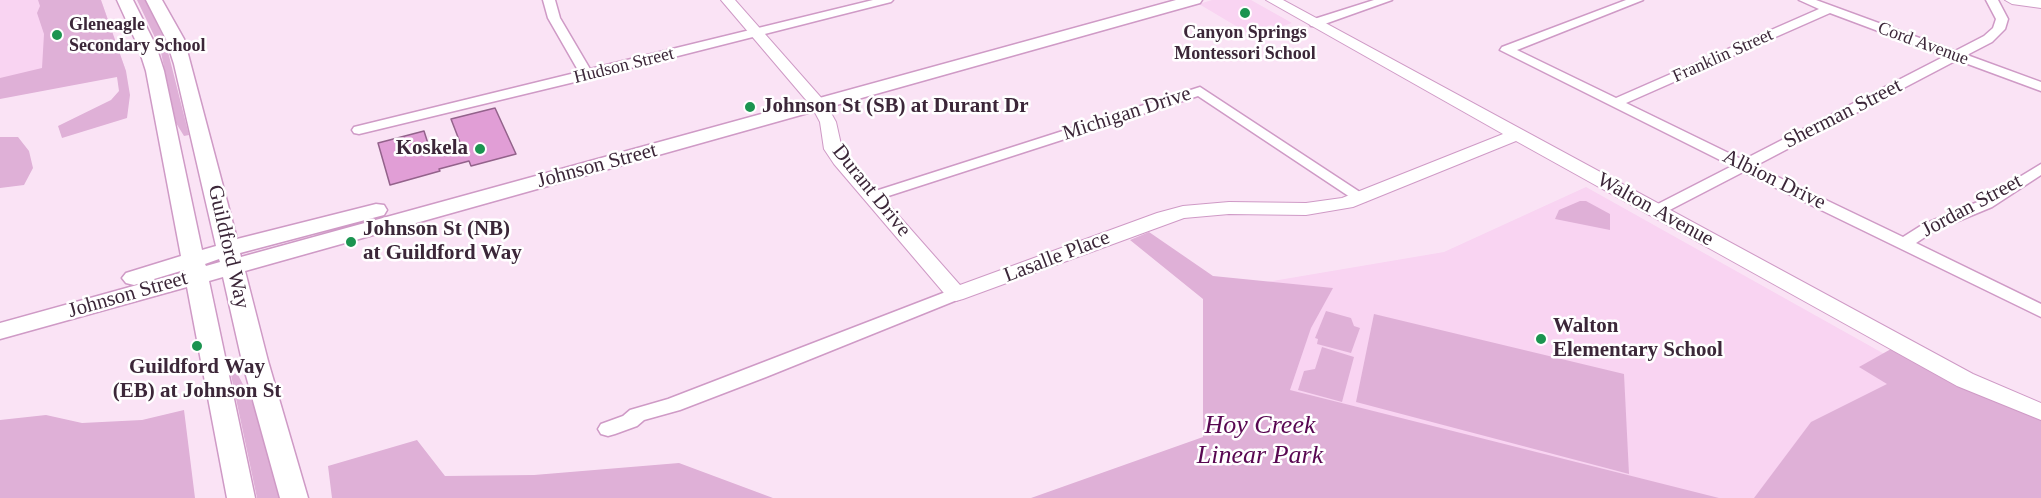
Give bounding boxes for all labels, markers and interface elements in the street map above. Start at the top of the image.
marker: Canyon Springs Montessori School [1238,6,1252,20]
place label: Gleneagle Secondary School [69,14,206,57]
street label: Cord Avenue [1875,18,1971,70]
place label: Canyon Springs Montessori School [1174,22,1316,64]
street label: Franklin Street [1670,24,1776,88]
marker: Gleneagle Secondary School [50,28,64,42]
street label: Hudson Street [572,43,676,89]
street label: Sherman Street [1780,74,1906,154]
street label: Michigan Drive [1060,81,1194,147]
place label: Johnson St (SB) at Durant Dr [762,94,1029,120]
marker: Johnson St (SB) at Durant Dr [743,100,757,114]
place label: Koskela [396,136,468,162]
street label: Johnson Street [534,138,660,194]
street label: Durant Drive [826,140,916,242]
marker: Koskela [473,142,487,156]
street label: Albion Drive [1718,144,1830,216]
street label: Walton Avenue [1592,168,1718,252]
street label: Jordan Street [1917,169,2027,243]
street label: Guildford Way [202,183,254,311]
place label: Johnson St (NB) at Guildford Way [363,217,522,267]
street label: Lasalle Place [1001,225,1113,289]
marker: Johnson St (NB) at Guildford Way [344,235,358,249]
street label: Johnson Street [65,266,191,324]
place label: Walton Elementary School [1553,314,1723,364]
marker: Walton Elementary School [1534,332,1548,346]
marker: Guildford Way (EB) at Johnson St [190,339,204,353]
place label: Guildford Way (EB) at Johnson St [113,355,281,405]
park label: Hoy Creek Linear Park [1197,410,1323,472]

